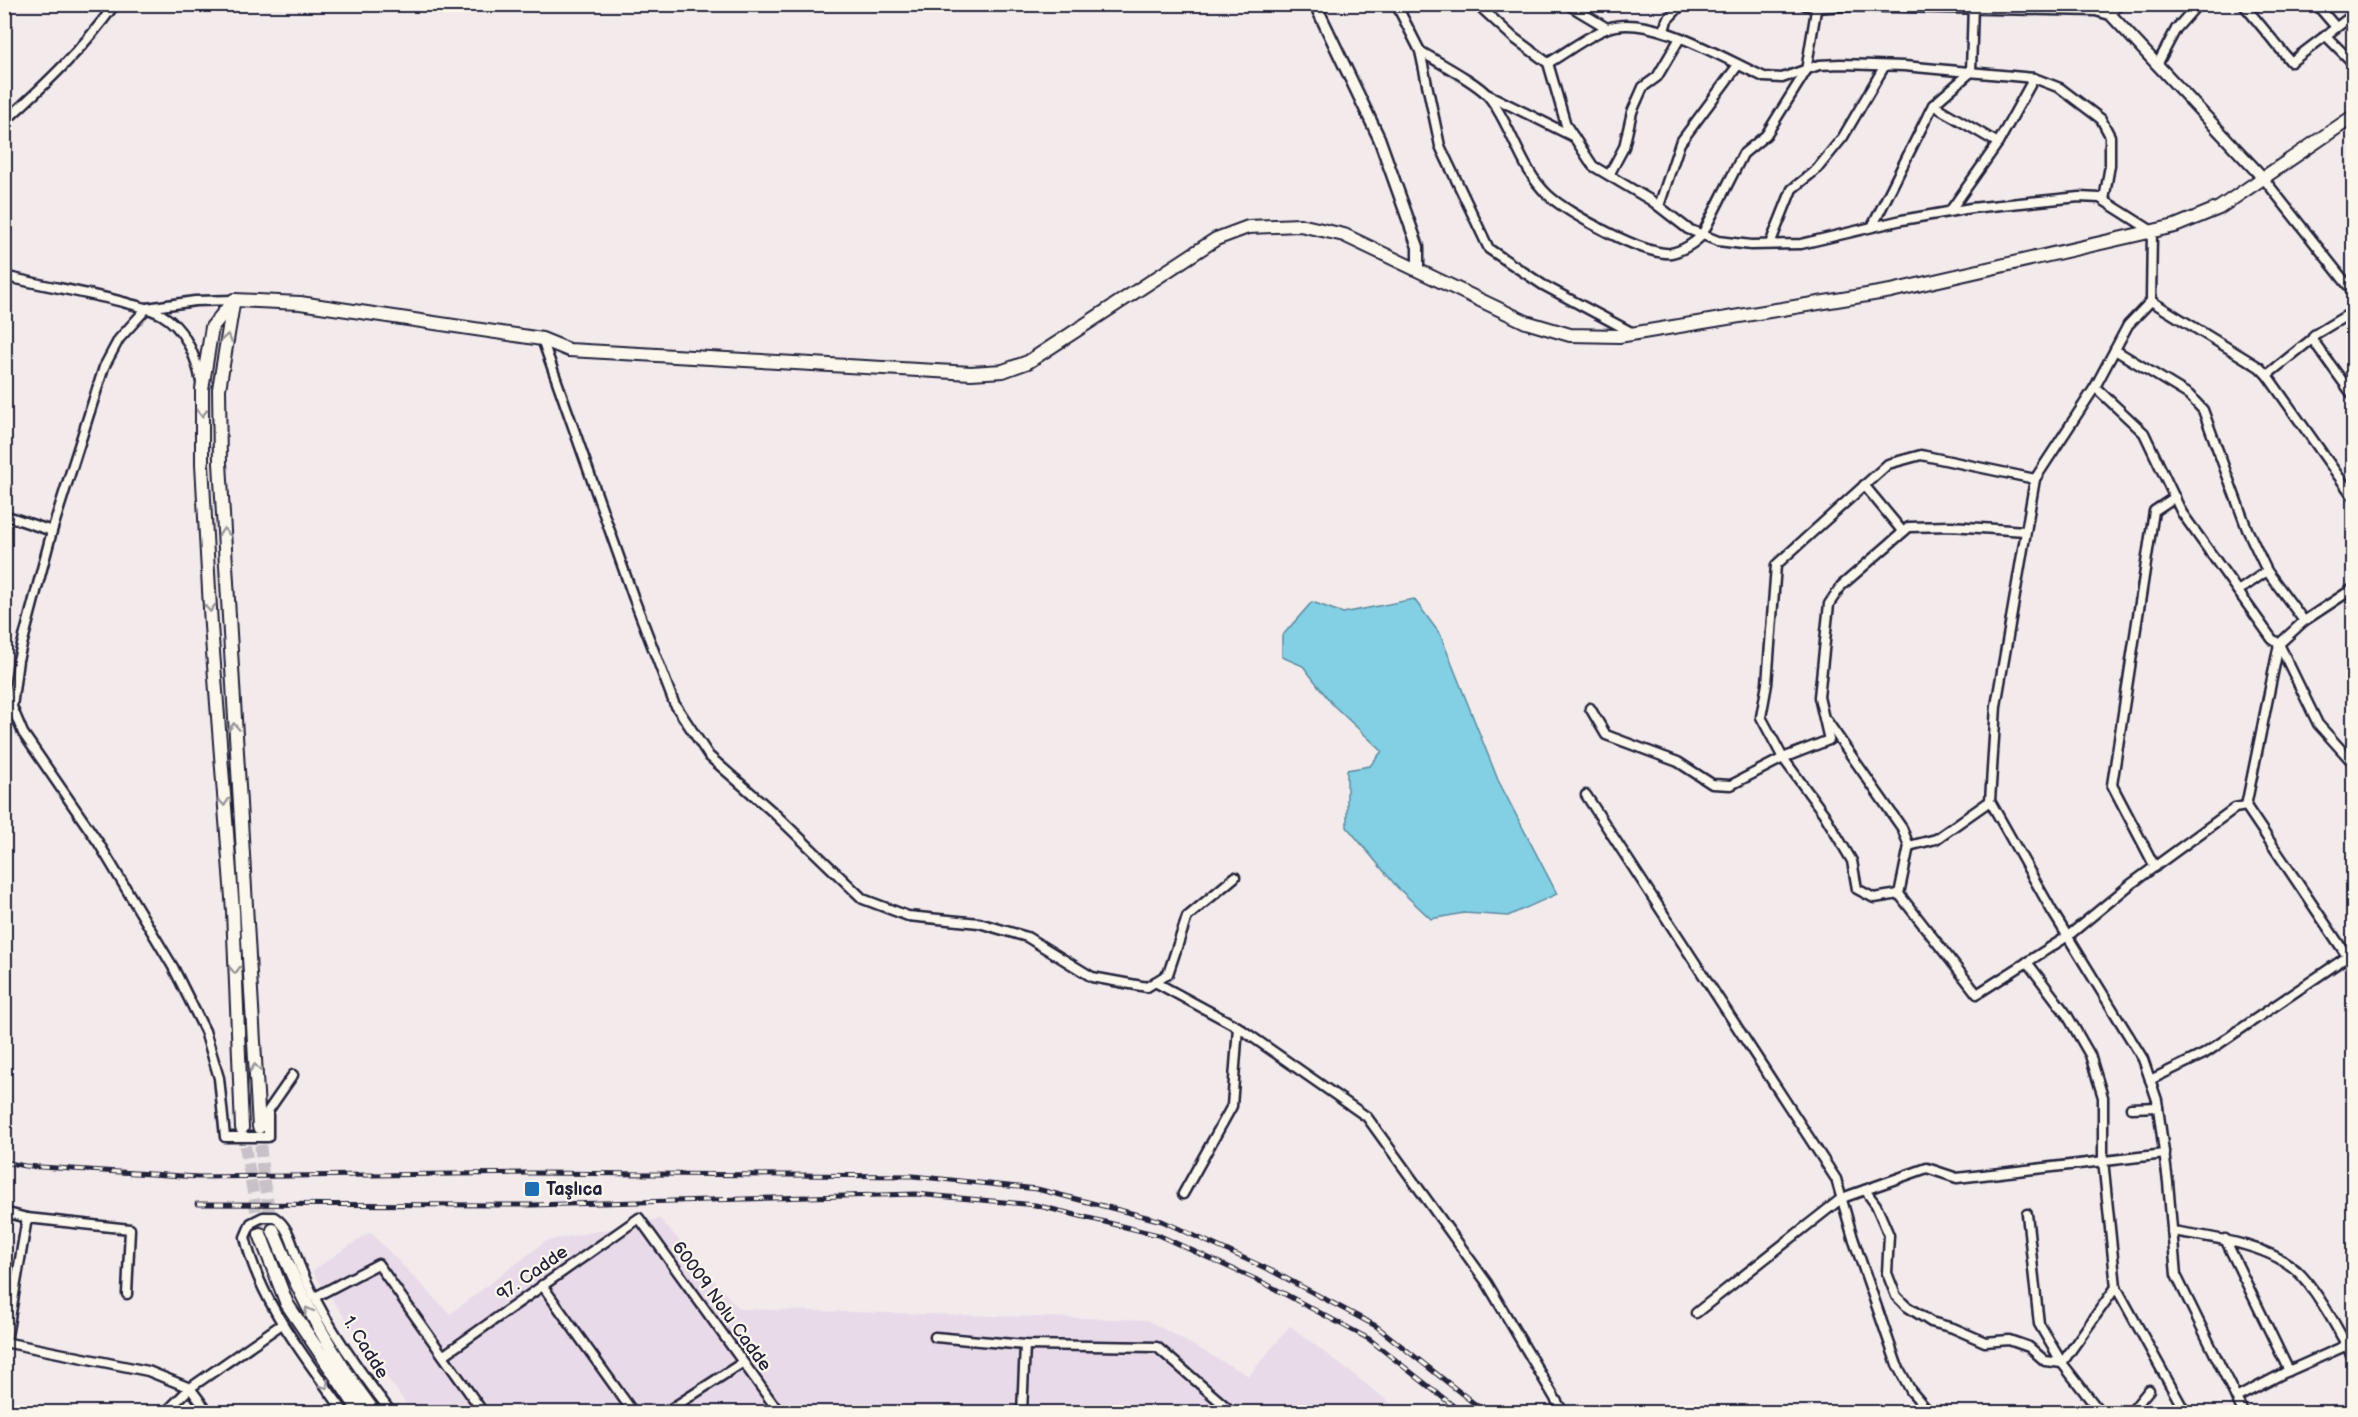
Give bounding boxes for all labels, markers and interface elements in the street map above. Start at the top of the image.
one-way arrow [220,333,232,343]
one-way arrow [196,408,208,417]
one-way arrow [217,528,230,537]
one-way arrow [203,603,216,612]
one-way arrow [228,722,241,731]
one-way arrow [218,798,231,807]
one-way arrow [229,965,242,974]
one-way arrow [249,1064,262,1073]
place label: Taşlıca [546,1179,603,1200]
marker: Taşlıca [523,1180,541,1198]
street label: 60009 Nolu Cadde [668,1237,776,1375]
street label: 97. Cadde [493,1241,572,1306]
one-way arrow [304,1306,315,1317]
street label: 1. Cadde [338,1312,393,1383]
one-way arrow [318,1379,329,1390]

